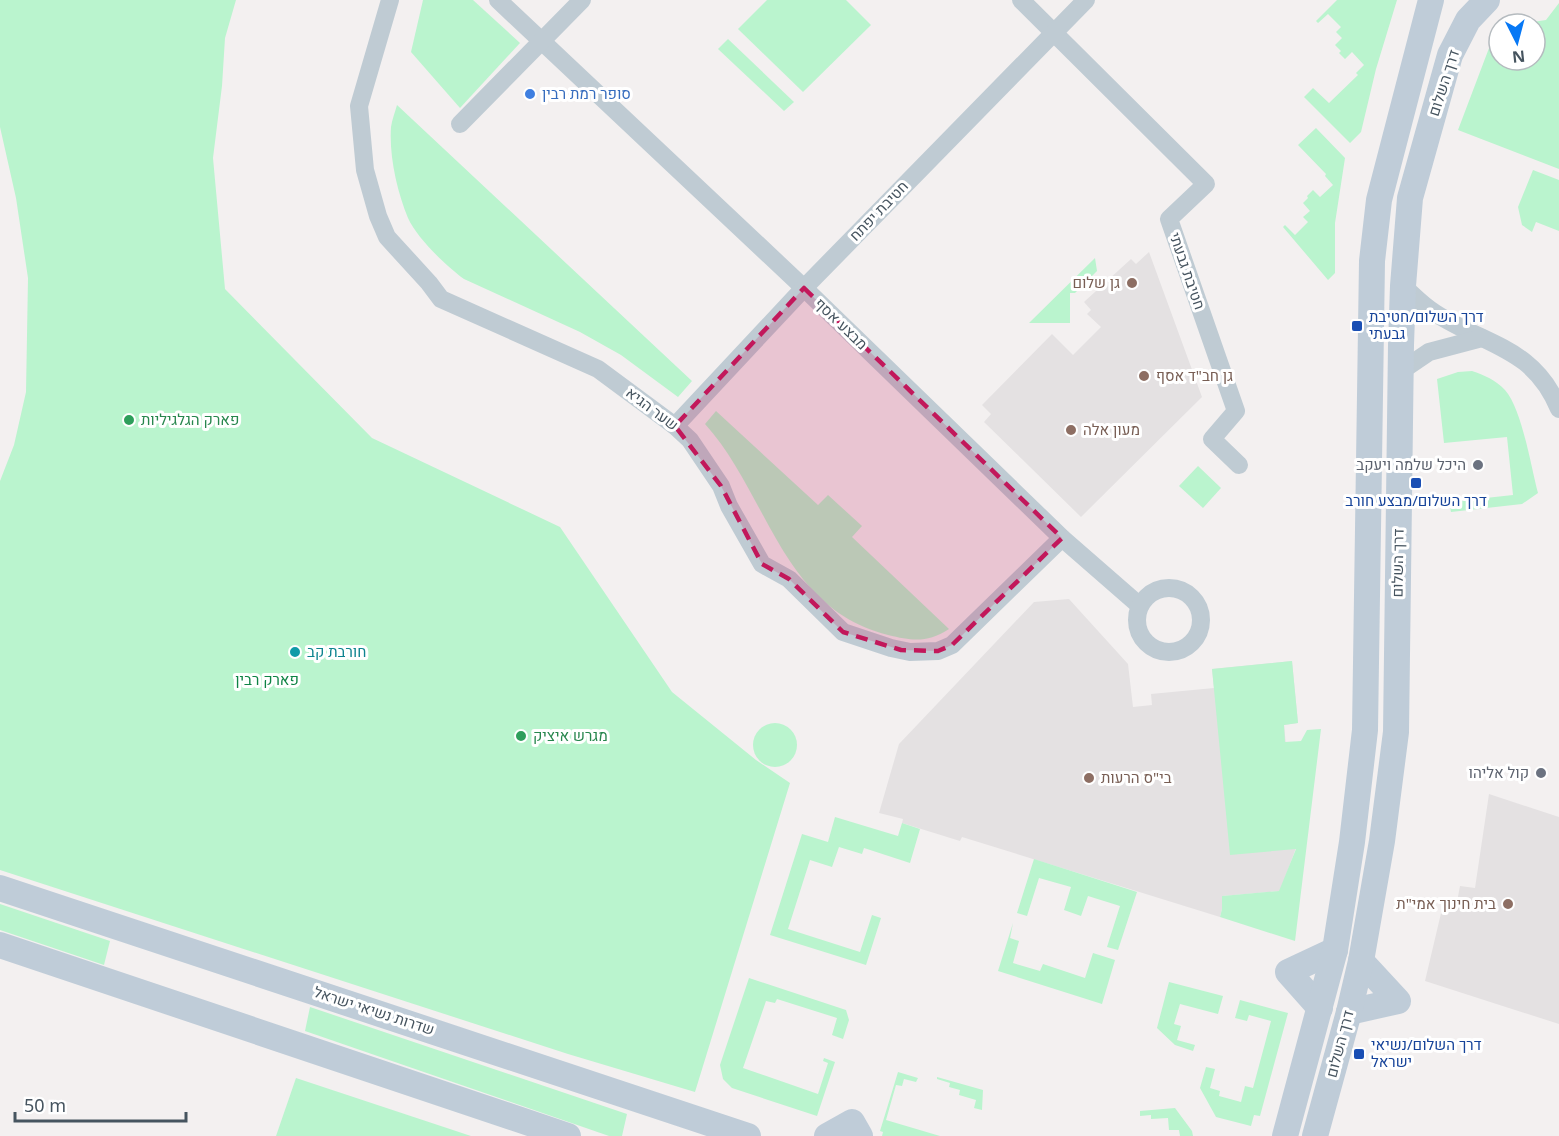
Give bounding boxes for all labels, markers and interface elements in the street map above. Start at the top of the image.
north arrow [1487,12,1547,72]
text: N [1511,45,1526,69]
street label: דרך השלום [1423,47,1463,119]
place label: סופר רמת רבין [542,83,631,103]
marker: סופר רמת רבין [523,87,537,101]
street label: חטיבת יפתח [845,176,912,245]
street label: חטיבת גבעתי [1165,229,1210,312]
place label: גן שלום [1072,272,1120,292]
marker: גן שלום [1125,276,1139,290]
street label: מבצע אסף [811,293,872,353]
place label: דרך השלום/חטיבת גבעתי [1369,306,1484,343]
marker: דרך השלום/חטיבת גבעתי [1350,319,1364,333]
place label: גן חב"ד אסף [1156,365,1233,385]
marker: גן חב"ד אסף [1137,369,1151,383]
street label: שער הגיא [622,382,683,434]
place label: פארק הגלגיליות [141,409,239,429]
marker: פארק הגלגיליות [122,413,136,427]
place label: מעון אלה [1083,419,1140,439]
marker: מעון אלה [1064,423,1078,437]
place label: היכל שלמה ויעקב [1356,454,1466,474]
marker: היכל שלמה ויעקב [1471,458,1485,472]
marker: דרך השלום/מבצע חורב [1409,476,1423,490]
place label: דרך השלום/מבצע חורב [1345,490,1487,510]
street label: דרך השלום [1386,528,1408,598]
place label: חורבת קב [307,641,366,661]
marker: חורבת קב [288,645,302,659]
park label: פארק רבין [235,669,299,689]
place label: מגרש איציק [533,725,608,745]
marker: מגרש איציק [514,729,528,743]
place label: קול אליהו [1469,762,1529,782]
marker: קול אליהו [1534,766,1548,780]
place label: בי"ס הרעות [1101,767,1172,787]
marker: בי"ס הרעות [1082,771,1096,785]
place label: בית חינוך אמי"ת [1396,893,1496,913]
marker: בית חינוך אמי"ת [1501,897,1515,911]
street label: שדרות נשיאי ישראל [311,981,437,1039]
street label: דרך השלום [1320,1008,1358,1080]
place label: דרך השלום/נשיאי ישראל [1371,1034,1482,1071]
marker: דרך השלום/נשיאי ישראל [1352,1047,1366,1061]
scale bar [15,1085,186,1123]
text: 50 m [24,1093,66,1117]

